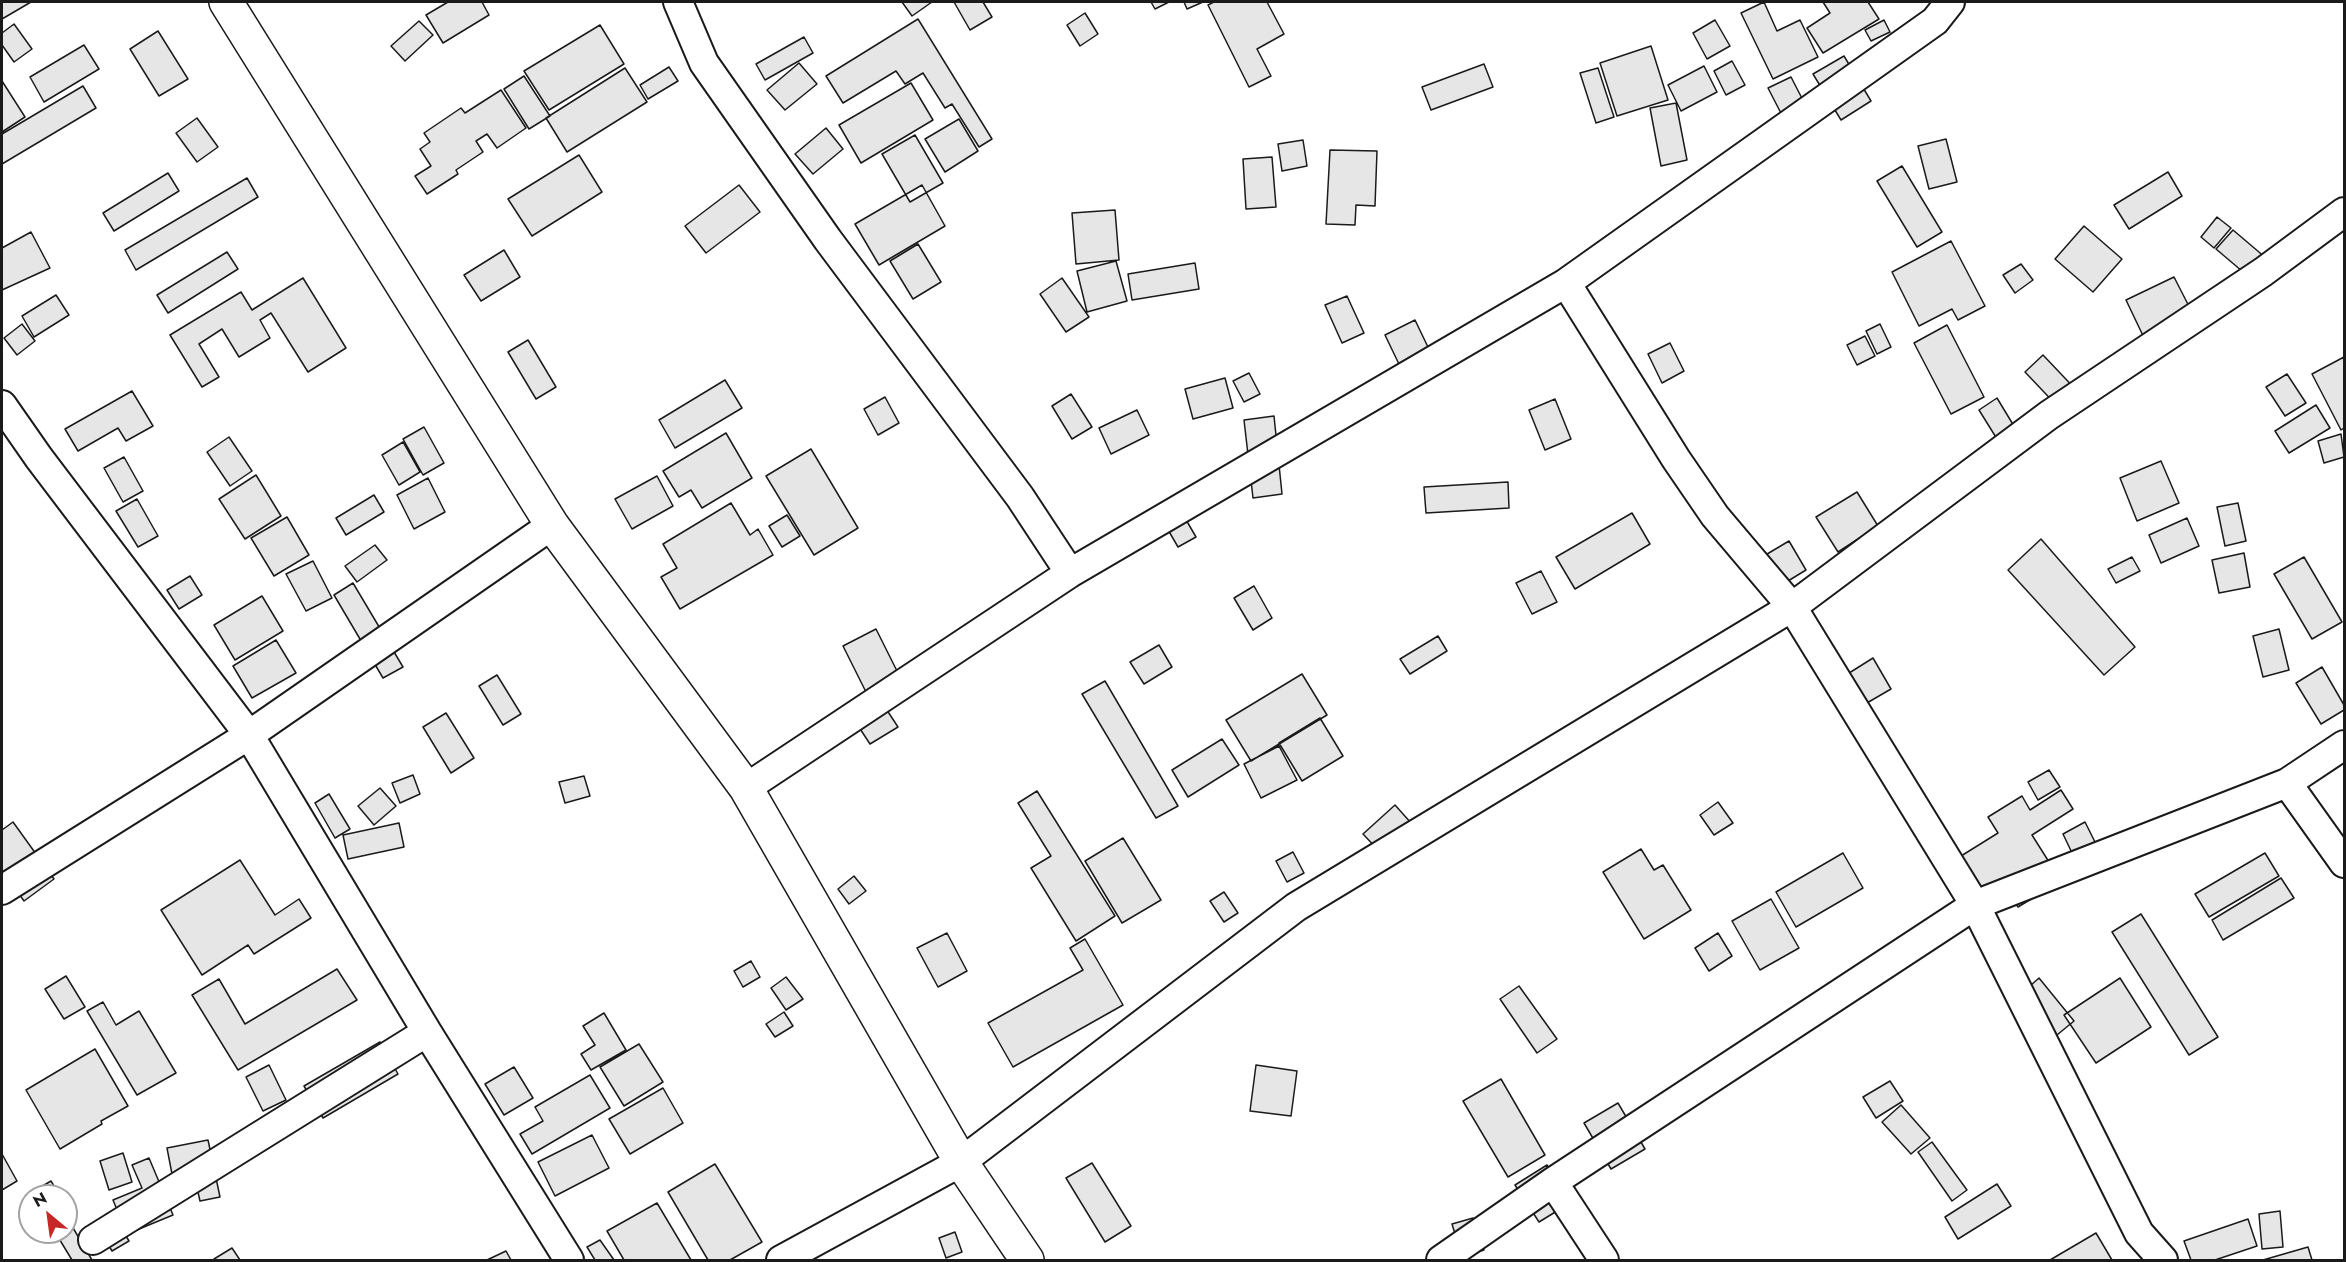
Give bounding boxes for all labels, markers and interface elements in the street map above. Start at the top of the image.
north arrow [18,1184,78,1244]
text: N [29,1186,51,1213]

